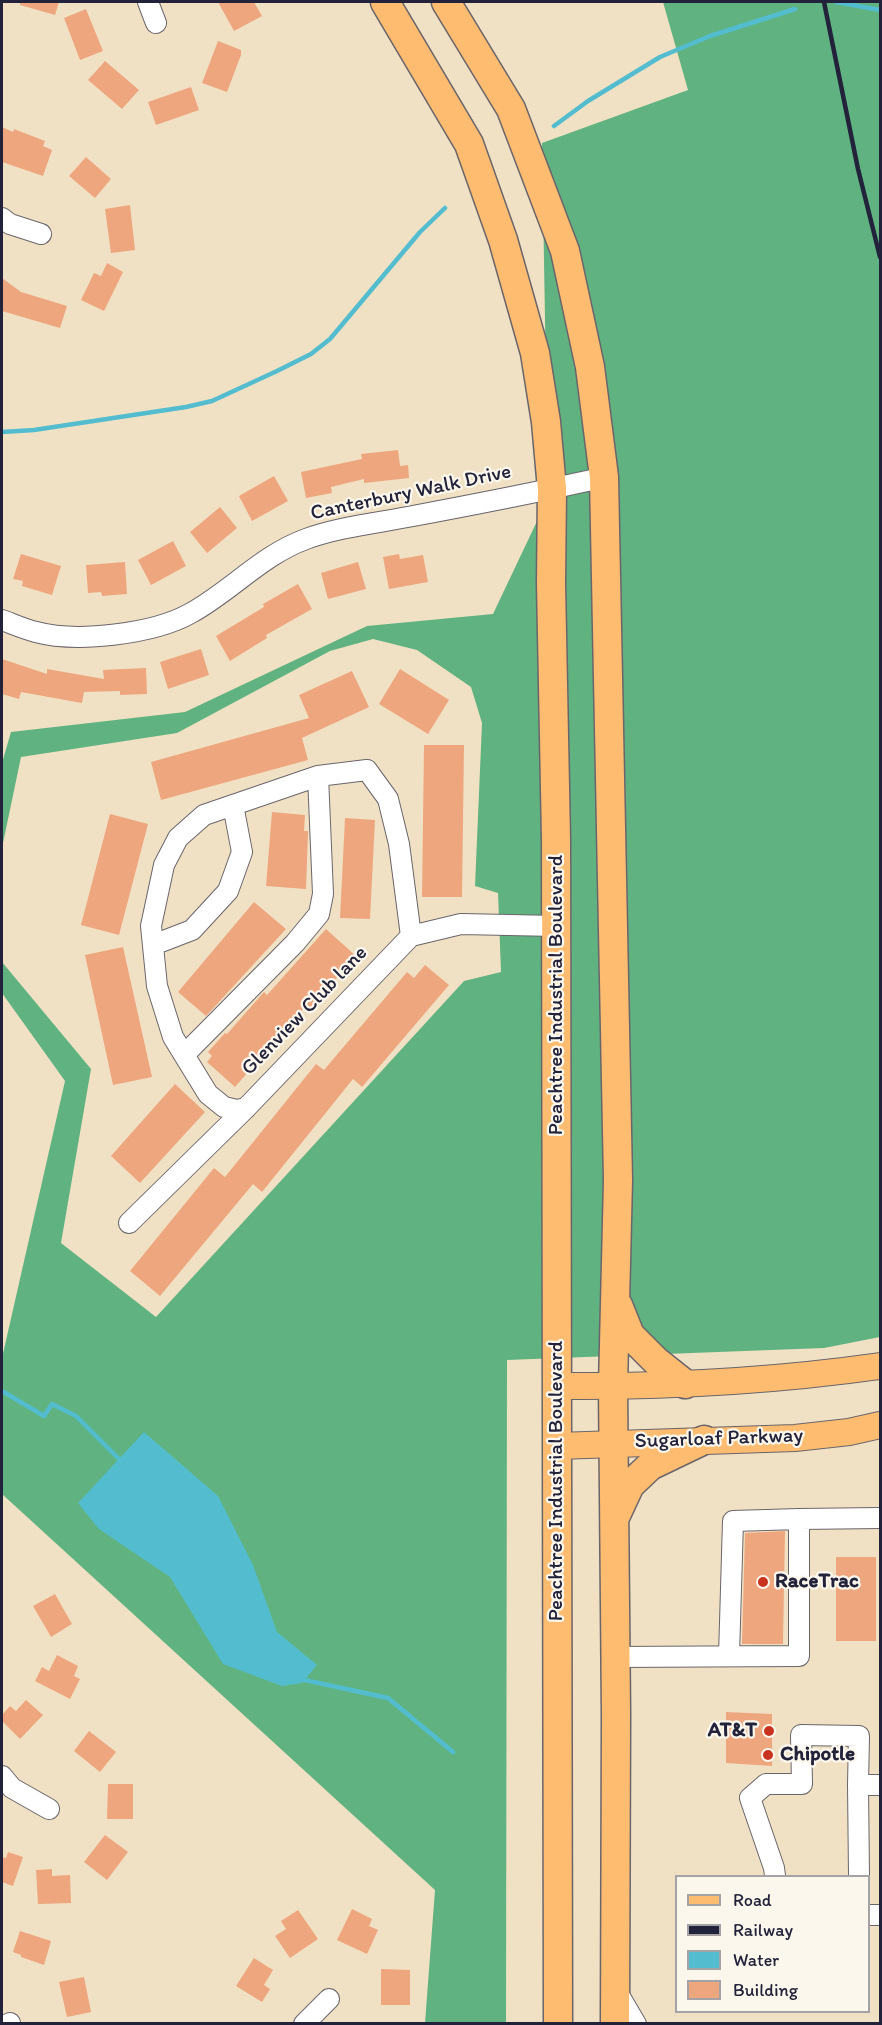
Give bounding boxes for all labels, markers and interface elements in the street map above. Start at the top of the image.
street label: Canterbury Walk Drive [308,459,514,527]
street label: Peachtree Industrial Boulevard [544,855,570,1135]
street label: Glenview Club lane [237,941,373,1081]
street label: Peachtree Industrial Boulevard [544,1341,570,1621]
street label: Sugarloaf Parkway [634,1423,804,1455]
place label: RaceTrac [775,1569,859,1595]
marker: RaceTrac [756,1575,770,1589]
place label: AT&T [708,1718,757,1744]
marker: AT&T [762,1724,776,1738]
place label: Chipotle [780,1742,855,1768]
marker: Chipotle [761,1748,775,1762]
legend [675,1875,870,2013]
text: Road [733,1889,772,1911]
text: Railway [733,1919,793,1941]
text: Water [733,1949,779,1971]
text: Building [733,1979,798,2001]

